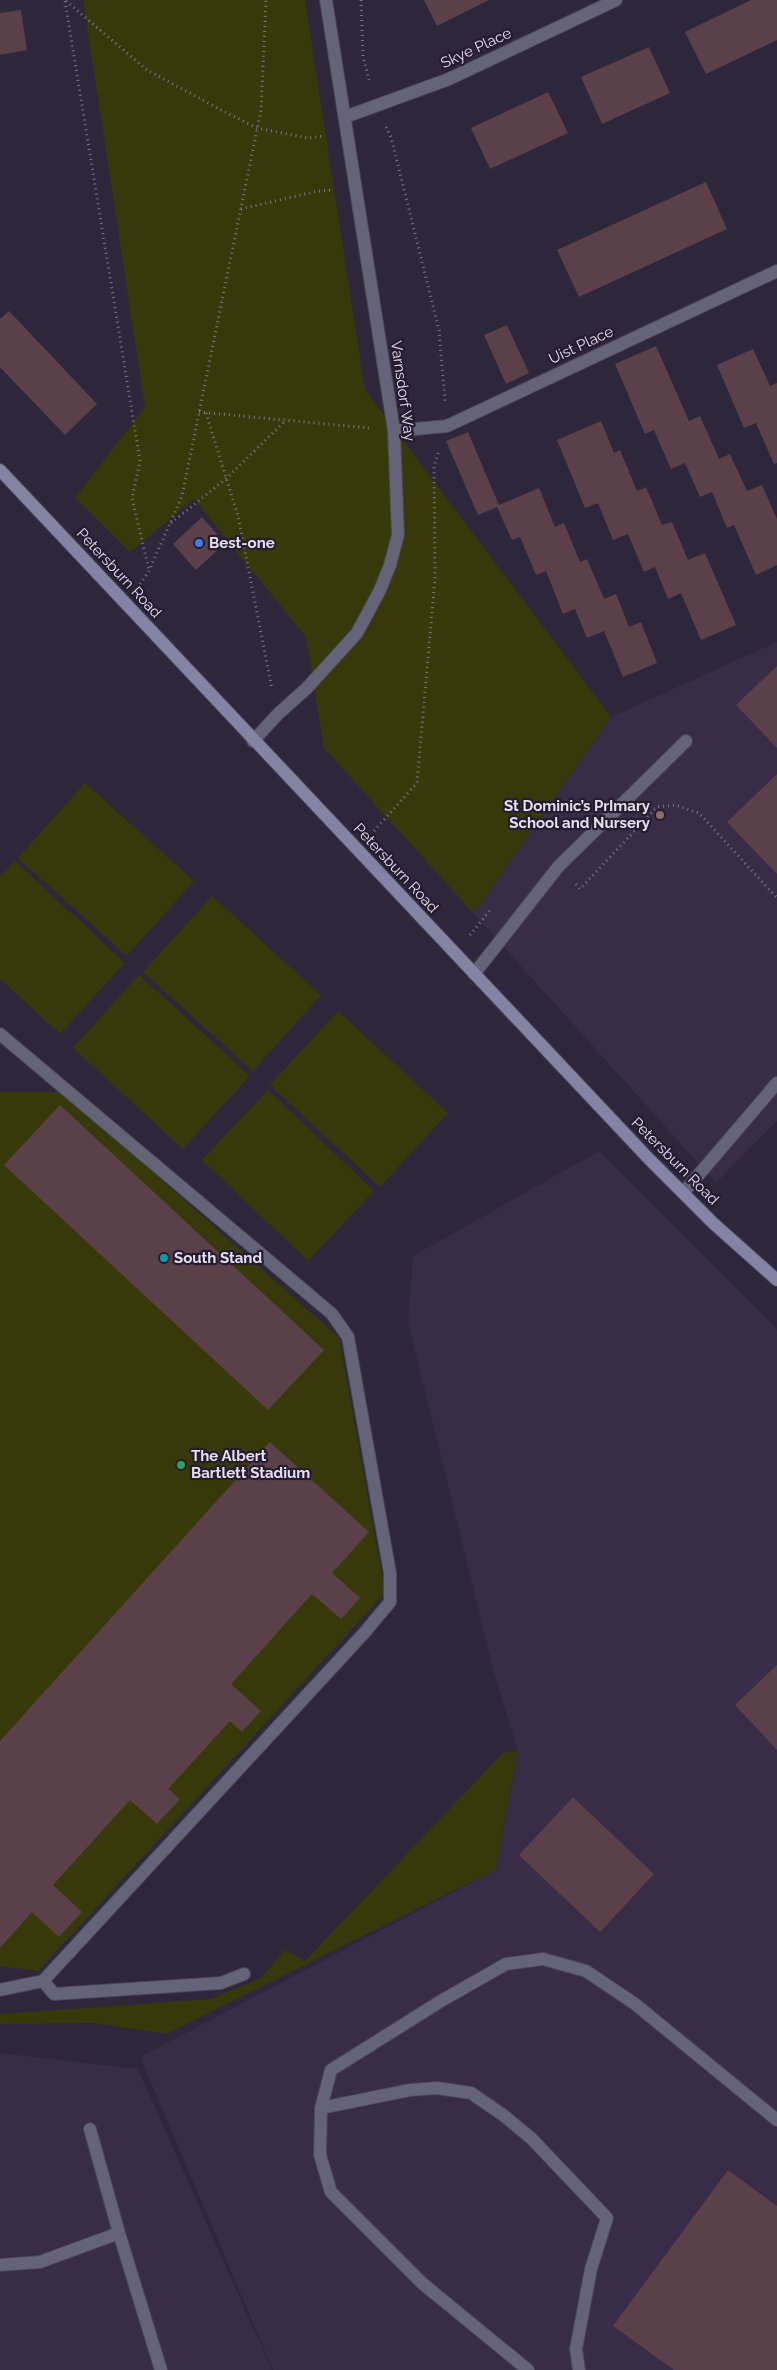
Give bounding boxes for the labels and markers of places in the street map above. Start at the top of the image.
place label: Best-one [209,534,275,552]
marker: Best-one [193,537,205,549]
place label: St Dominic’s PrImary School and Nursery [504,797,651,832]
marker: St Dominic’s PrImary School and Nursery [654,809,666,821]
place label: South Stand [174,1249,262,1267]
marker: South Stand [158,1252,170,1264]
place label: The Albert Bartlett Stadium [191,1447,310,1482]
marker: The Albert Bartlett Stadium [175,1459,187,1471]

